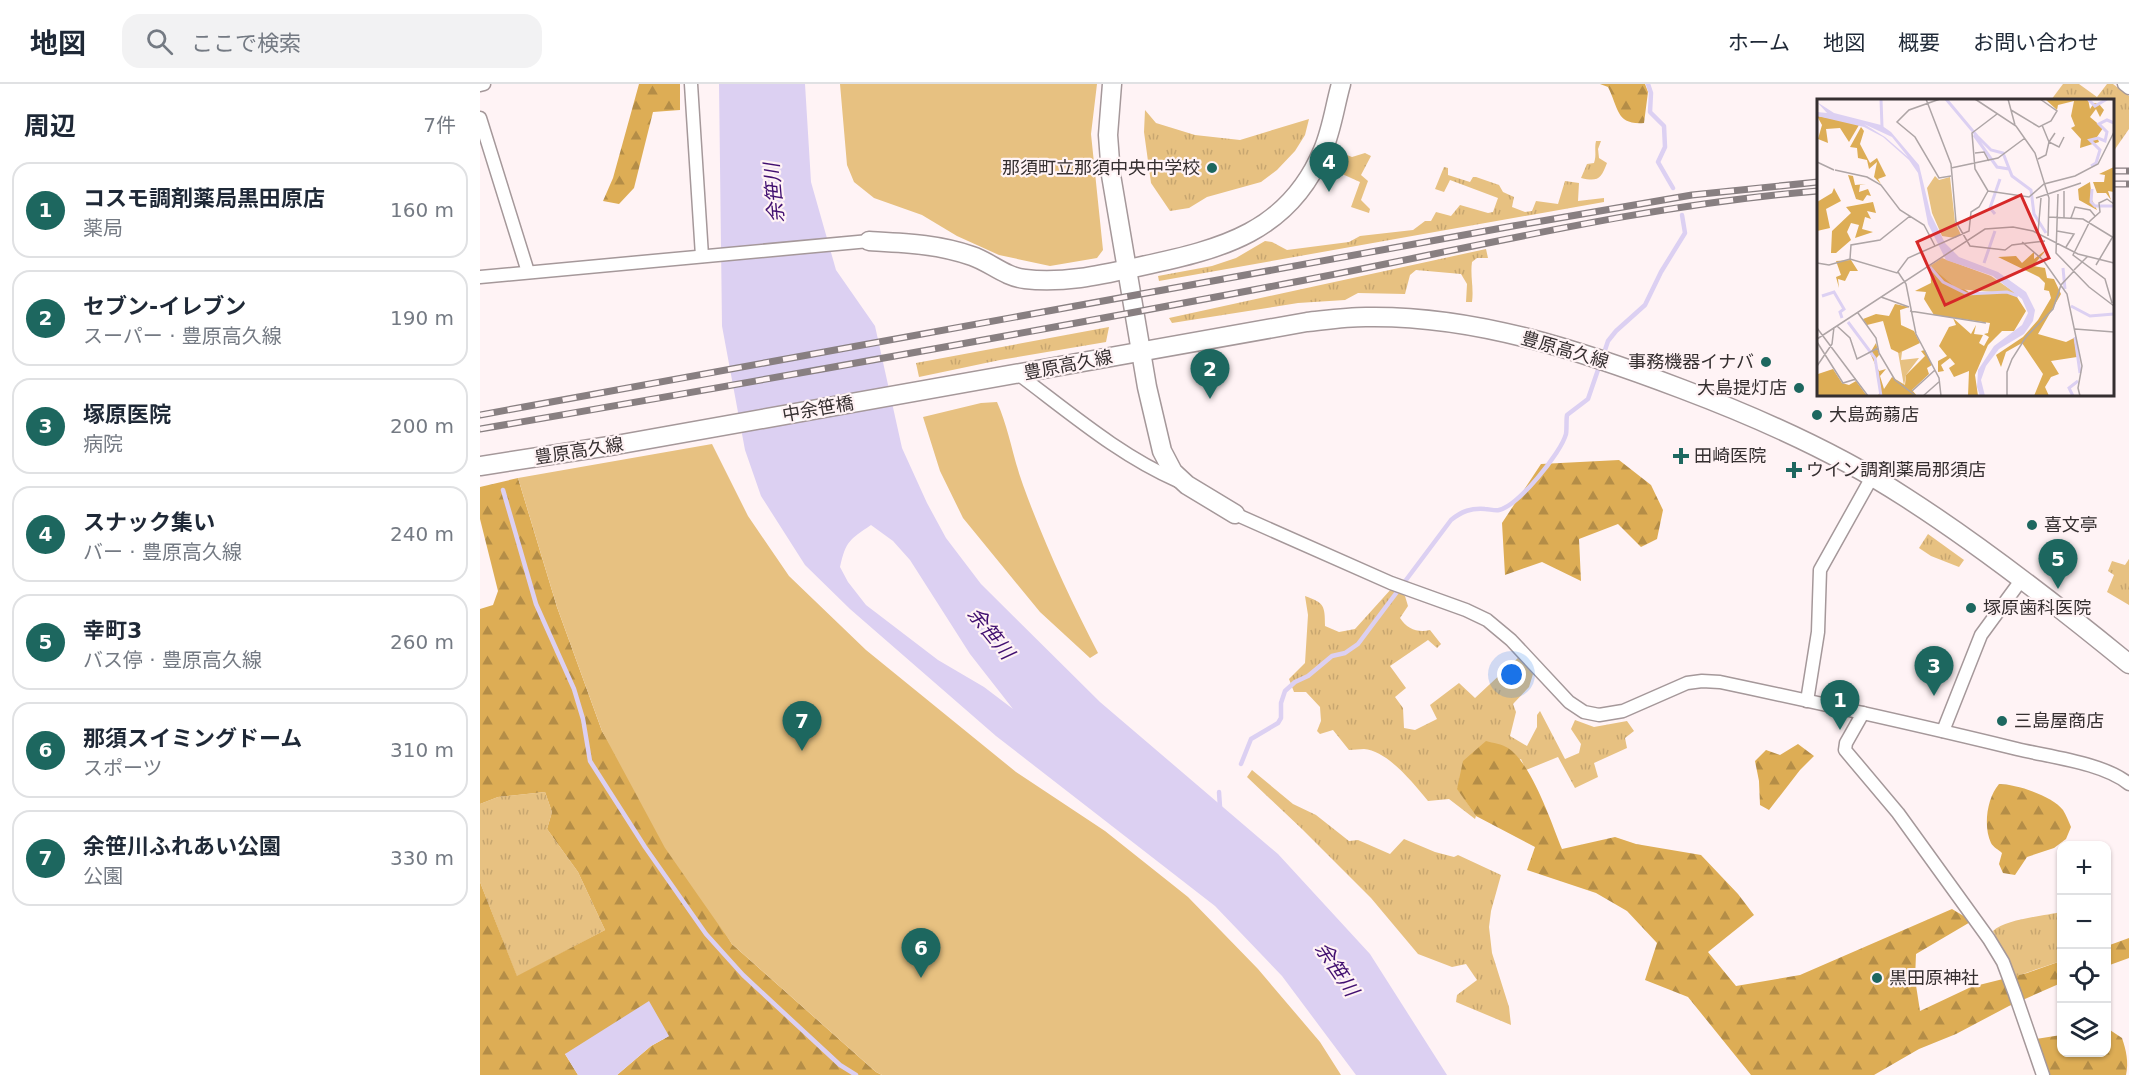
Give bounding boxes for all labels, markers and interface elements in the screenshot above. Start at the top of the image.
search box [122,14,542,68]
icon: search [143,25,176,58]
text: 地図 [30,27,86,60]
text: ここで検索 [191,31,301,56]
text: ホーム [1728,31,1790,55]
text: 地図 [1823,31,1865,55]
text: 概要 [1898,31,1940,55]
text: お問い合わせ [1973,31,2099,55]
inset map [1817,99,2114,396]
text: 周辺 [24,111,76,141]
text: 7件 [423,113,456,137]
pin: 4 [1310,142,1348,192]
place label: 那須町立那須中央中学校 [1002,157,1200,178]
water label: 余笹川 [759,160,789,224]
marker: 那須町立那須中央中学校 [1205,161,1219,175]
text: コスモ調剤薬局黒田原店 [83,186,325,211]
text: 1 [39,198,52,222]
text: 160 m [390,198,454,222]
text: 薬局 [83,216,123,240]
text: セブン-イレブン [83,294,246,319]
text: 2 [39,306,52,330]
text: 190 m [390,306,454,330]
text: スーパー · 豊原高久線 [83,324,282,348]
street label: 豊原高久線 [1519,327,1611,372]
street label: 豊原高久線 [1022,346,1114,383]
pin: 2 [1190,350,1230,399]
place label: 事務機器イナバ [1628,351,1754,372]
marker: 事務機器イナバ [1759,355,1773,369]
place label: 大島提灯店 [1697,377,1787,398]
marker: 大島提灯店 [1792,381,1806,395]
street label: 中余笹橋 [781,392,855,425]
text: 塚原医院 [83,402,171,427]
place label: 大島蒟蒻店 [1829,404,1919,425]
marker: 大島蒟蒻店 [1810,408,1824,422]
text: 3 [39,414,52,438]
text: 200 m [390,414,454,438]
text: 病院 [83,432,123,456]
street label: 豊原高久線 [533,433,625,468]
place label: 田崎医院 [1694,445,1766,466]
marker: 田崎医院 [1672,447,1690,465]
place label: ウイン調剤薬局那須店 [1806,459,1986,480]
marker: ウイン調剤薬局那須店 [1787,463,1801,477]
text: スナック集い [83,510,215,535]
place label: 喜文亭 [2044,514,2098,535]
marker: 喜文亭 [2025,518,2039,532]
text: 4 [39,522,52,546]
text: 240 m [390,522,454,546]
text: バー · 豊原高久線 [83,540,242,564]
pin: 5 [2038,540,2078,589]
place label: 塚原歯科医院 [1983,597,2091,618]
marker: 塚原歯科医院 [1964,601,1978,615]
water label: 余笹川 [963,602,1020,665]
text: 幸町3 [83,618,142,643]
text: 5 [39,630,52,654]
text: 260 m [390,630,454,654]
pin: 3 [1914,646,1954,696]
text: バス停 · 豊原高久線 [83,648,262,672]
your location [1497,660,1526,689]
pin: 1 [1820,680,1860,730]
pin: 7 [782,702,822,751]
place label: 三島屋商店 [2014,710,2104,731]
marker: 三島屋商店 [1995,714,2009,728]
text: 那須スイミングドーム [83,726,302,751]
text: 6 [39,738,52,762]
text: 310 m [390,738,454,762]
text: スポーツ [83,756,163,780]
text: 余笹川ふれあい公園 [83,834,281,859]
map controls [2057,841,2111,1057]
button: + [2057,841,2111,895]
text: 7 [39,846,52,870]
text: 330 m [390,846,454,870]
text: 公園 [83,864,123,888]
button: − [2057,895,2111,949]
pin: 6 [902,928,940,978]
water label: 余笹川 [1310,937,1365,1002]
button: locate [2057,949,2111,1003]
place label: 黒田原神社 [1889,967,1979,988]
marker: 黒田原神社 [1870,971,1884,985]
button: layers [2057,1003,2111,1057]

